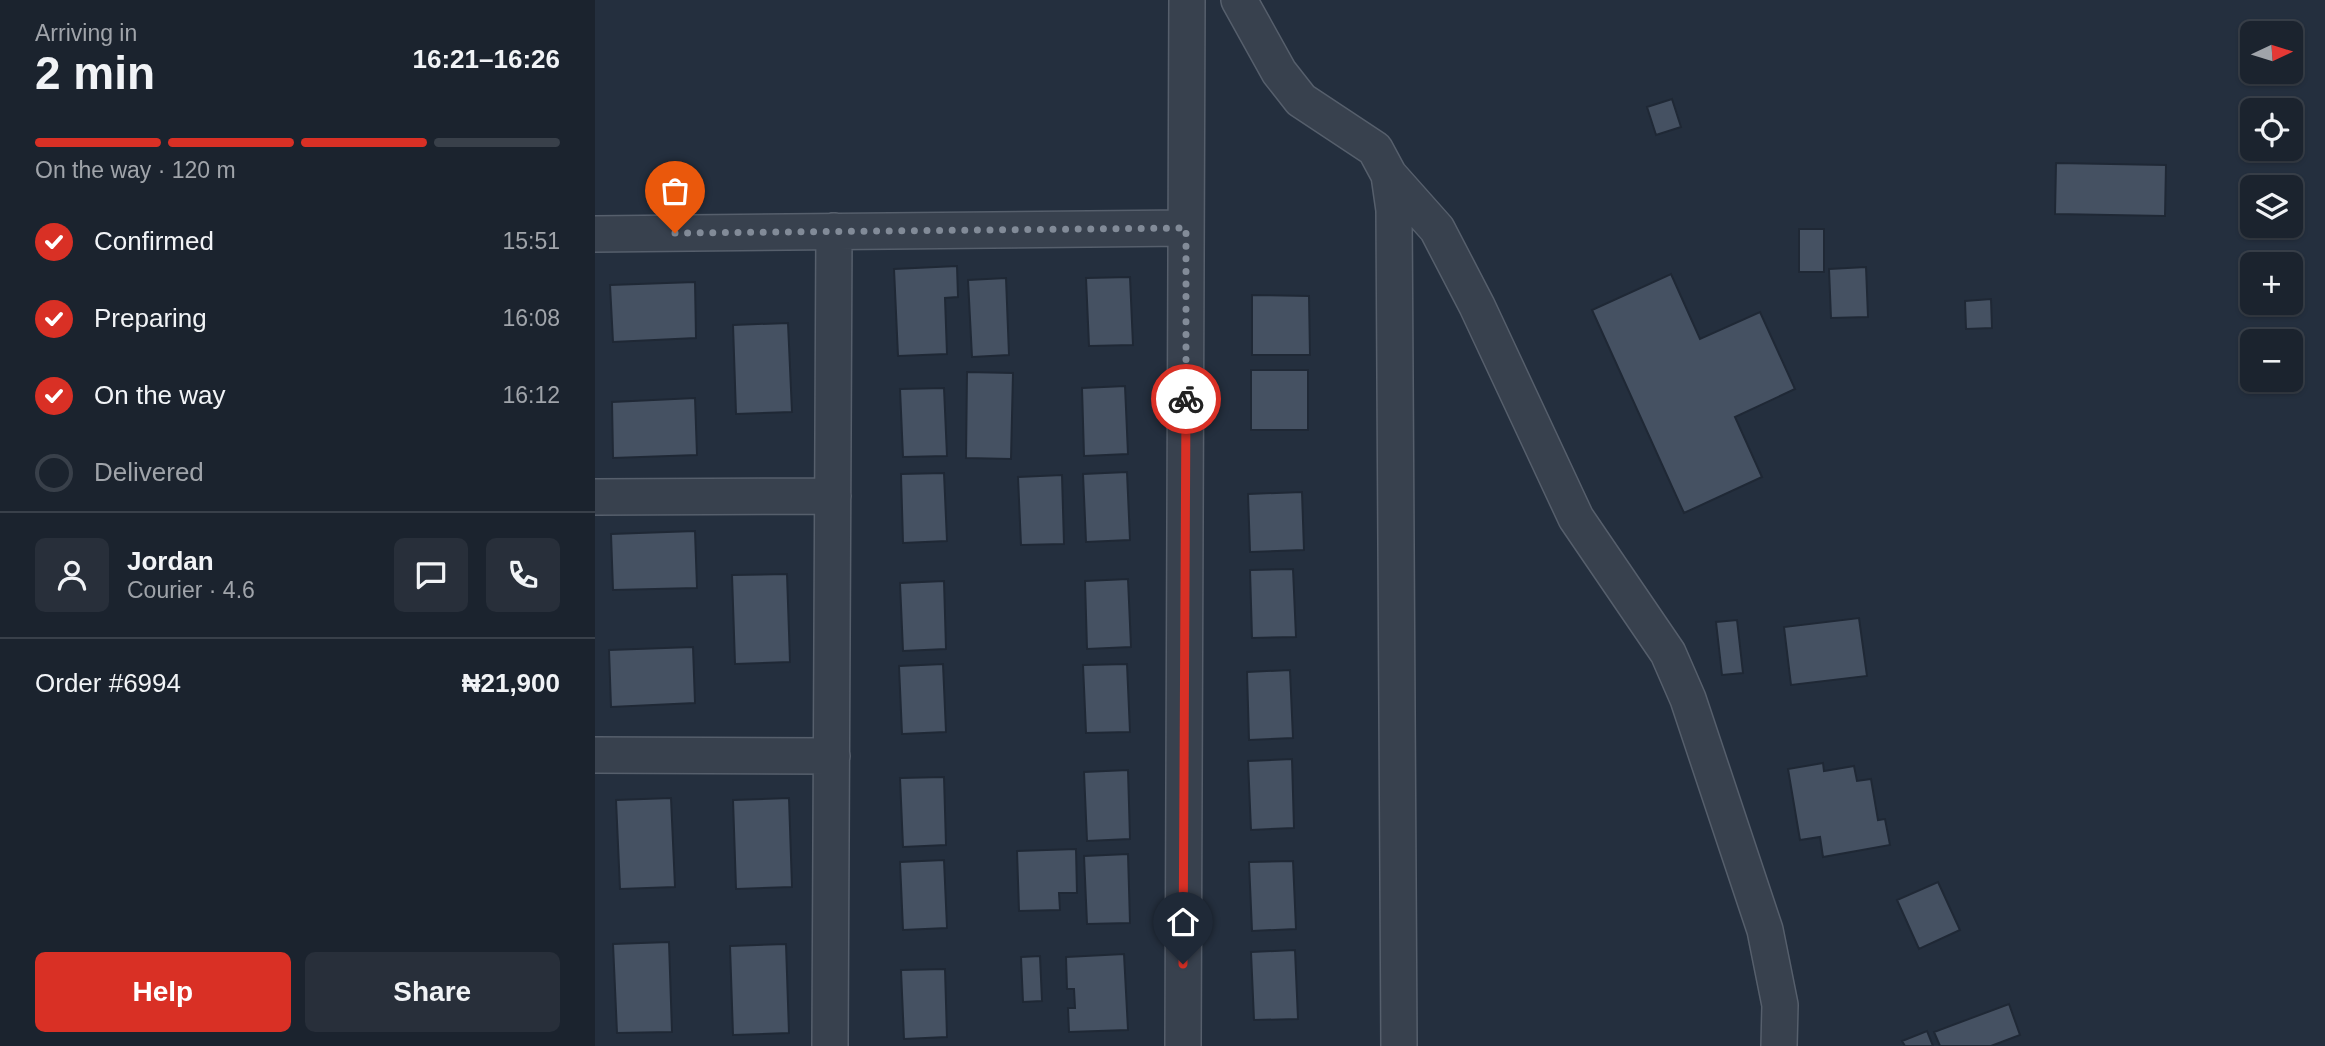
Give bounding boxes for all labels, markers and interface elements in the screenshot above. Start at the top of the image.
text: Arriving in [35,20,137,46]
north arrow [2240,21,2303,84]
map controls [2240,21,2303,392]
text: 16:21–16:26 [413,44,560,74]
text: 2 min [35,47,155,99]
button: locate [2240,98,2303,161]
text: On the way · 120 m [35,157,236,183]
pin [645,161,705,233]
icon: bag [656,172,694,210]
button: layers [2240,175,2303,238]
icon: check [35,223,73,261]
text: Confirmed [94,226,214,256]
text: 15:51 [502,228,560,254]
button: + [2240,252,2303,315]
icon: check [35,300,73,338]
text: Preparing [94,303,207,333]
text: 16:08 [502,305,560,331]
button: − [2240,329,2303,392]
courier [1151,364,1221,434]
icon: check [35,377,73,415]
text: On the way [94,380,226,410]
icon: bike [1167,380,1205,418]
text: 16:12 [502,382,560,408]
text: Delivered [94,457,204,487]
button: person [35,538,109,612]
button: chat [394,538,468,612]
button: phone [486,538,560,612]
text: Jordan [127,546,214,576]
text: Courier · 4.6 [127,577,255,603]
text: Order #6994 [35,668,181,698]
text: ₦21,900 [462,668,560,698]
pin [1153,892,1213,964]
icon: home [1164,903,1202,941]
button: Help [35,952,291,1032]
button: Share [305,952,560,1032]

